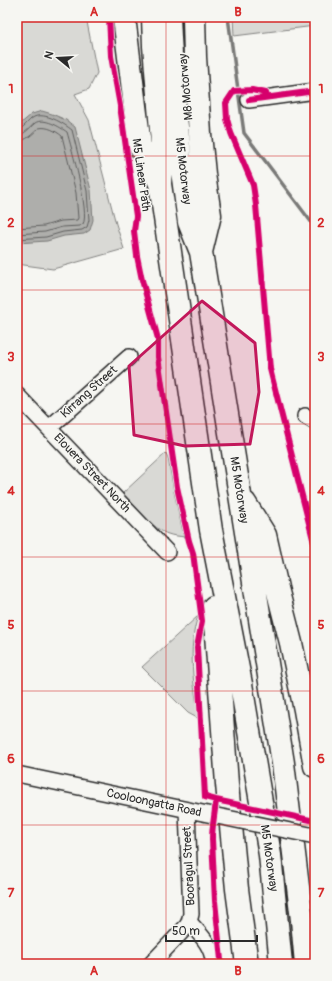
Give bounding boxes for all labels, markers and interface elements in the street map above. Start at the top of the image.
text: A [90,4,99,20]
text: B [234,4,242,20]
north arrow [38,38,78,78]
text: N [42,49,56,61]
street label: M8 Motorway [176,53,196,121]
text: 1 [8,81,14,97]
text: 1 [318,81,324,97]
street label: M5 Motorway [171,137,195,205]
street label: M5 Linear Path [128,138,154,213]
text: 2 [7,215,15,231]
text: 2 [317,215,325,231]
text: 3 [7,349,15,365]
text: 3 [317,349,325,365]
street label: Kirrang Street [58,363,121,421]
street label: Elouera Street North [50,430,134,516]
street label: M5 Motorway [226,456,252,524]
text: 4 [7,483,15,499]
text: 4 [317,483,325,499]
text: 5 [7,617,15,633]
text: 5 [317,617,325,633]
text: 6 [7,751,15,767]
text: 6 [317,751,325,767]
street label: Cooloongatta Road [105,786,203,820]
street label: M5 Motorway [257,824,281,892]
street label: Booragul Street [179,826,199,906]
text: 7 [8,885,15,901]
text: 7 [318,885,325,901]
scale bar [166,917,257,943]
text: 50 m [172,924,200,939]
text: A [90,963,99,979]
text: B [234,963,242,979]

